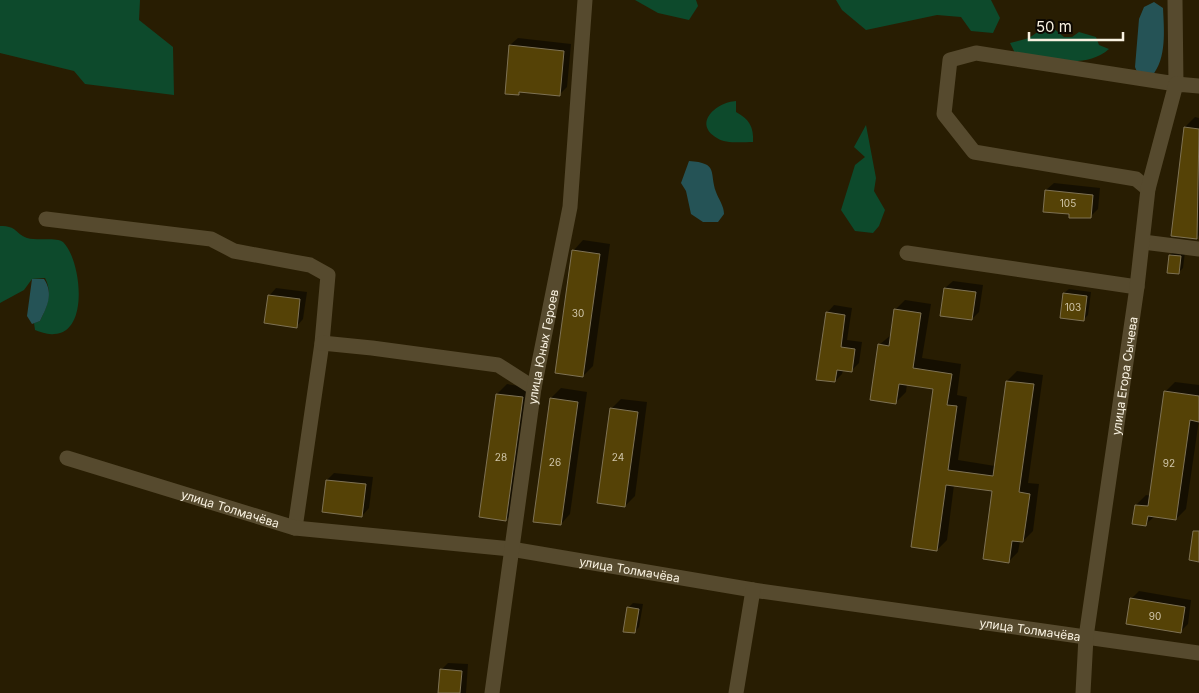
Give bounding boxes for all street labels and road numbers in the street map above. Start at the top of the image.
street label: улица Юных Героев [524,288,561,405]
street label: улица Егора Сычева [1108,316,1140,436]
street label: улица Толмачёва [180,486,281,530]
street label: улица Толмачёва [578,553,681,585]
street label: улица Толмачёва [979,615,1082,644]

